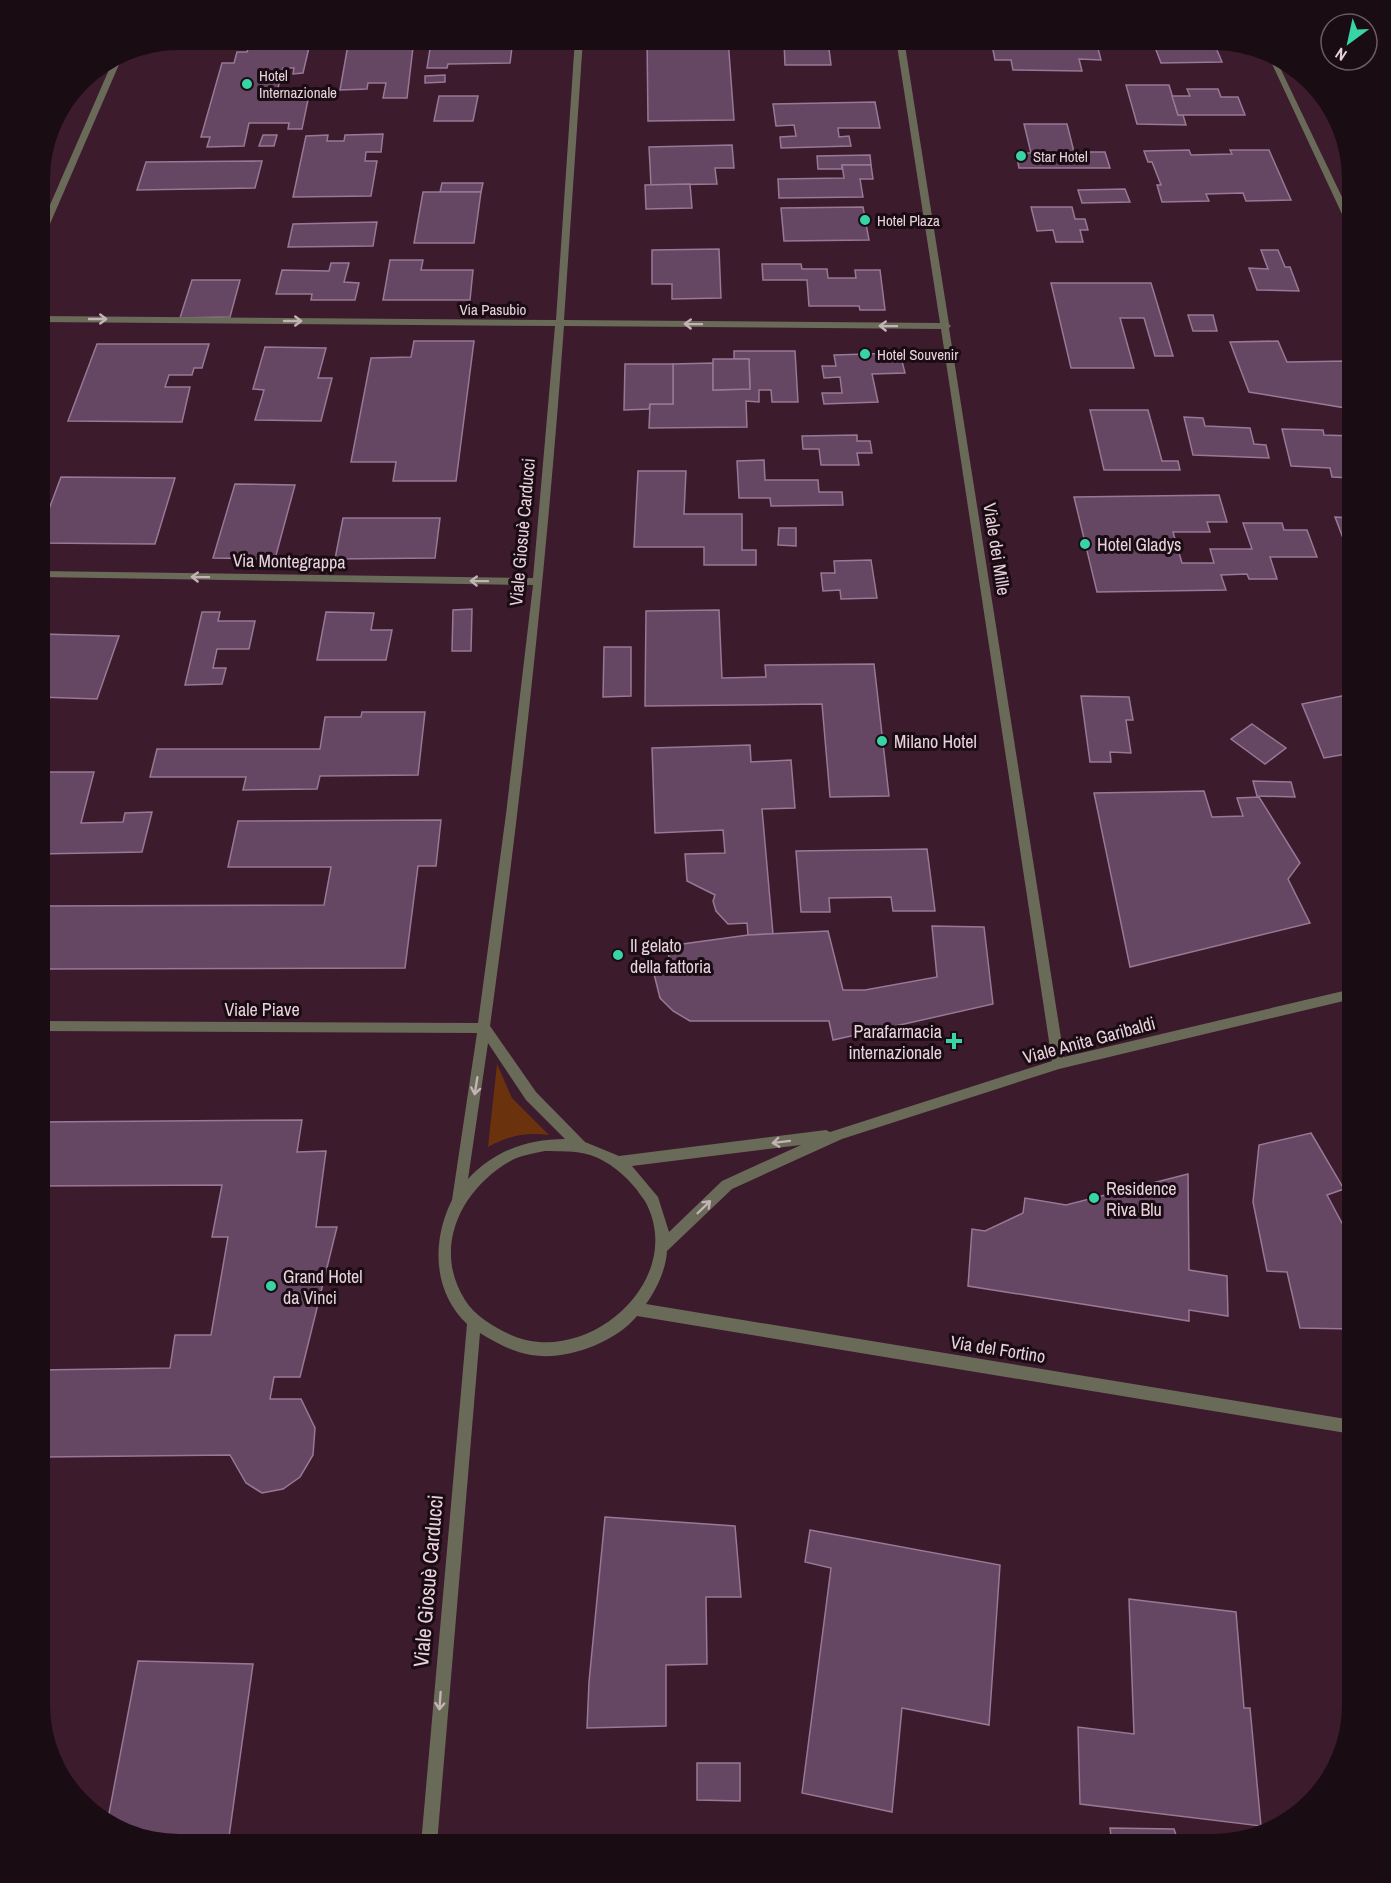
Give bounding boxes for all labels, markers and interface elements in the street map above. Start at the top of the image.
north arrow [1319,12,1379,72]
text: N [1331,43,1351,66]
place label: Hotel Internazionale [259,65,337,103]
marker: Hotel Internazionale [240,77,254,91]
place label: Star Hotel [1033,146,1088,167]
marker: Star Hotel [1014,149,1028,163]
place label: Hotel Plaza [877,210,940,231]
marker: Hotel Plaza [858,213,872,227]
street label: Via Pasubio [460,299,527,320]
one-way arrow [87,314,107,325]
one-way arrow [282,315,302,327]
one-way arrow [684,318,704,330]
one-way arrow [879,320,899,332]
place label: Hotel Souvenir [877,344,958,365]
marker: Hotel Souvenir [858,347,872,361]
street label: Viale Giosuè Carducci [503,457,541,607]
street label: Viale dei Mille [977,501,1017,597]
place label: Hotel Gladys [1097,532,1182,557]
marker: Hotel Gladys [1078,537,1092,551]
street label: Via Montegrappa [232,548,346,574]
one-way arrow [191,571,211,582]
one-way arrow [470,575,490,587]
place label: Milano Hotel [894,729,977,754]
marker: Milano Hotel [875,734,889,748]
place label: Il gelato della fattoria [630,933,711,979]
marker: Il gelato della fattoria [611,948,625,962]
street label: Viale Piave [224,997,300,1022]
street label: Viale Anita Garibaldi [1020,1010,1158,1070]
place label: Parafarmacia internazionale [848,1019,942,1065]
marker: Parafarmacia internazionale [947,1034,961,1048]
one-way arrow [470,1075,481,1095]
one-way arrow [772,1136,791,1147]
place label: Residence Riva Blu [1106,1176,1177,1222]
marker: Residence Riva Blu [1087,1191,1101,1205]
one-way arrow [697,1200,712,1214]
place label: Grand Hotel da Vinci [283,1264,363,1310]
marker: Grand Hotel da Vinci [264,1279,278,1293]
street label: Via del Fortino [949,1329,1047,1369]
street label: Viale Giosuè Carducci [406,1494,450,1668]
one-way arrow [434,1691,445,1711]

